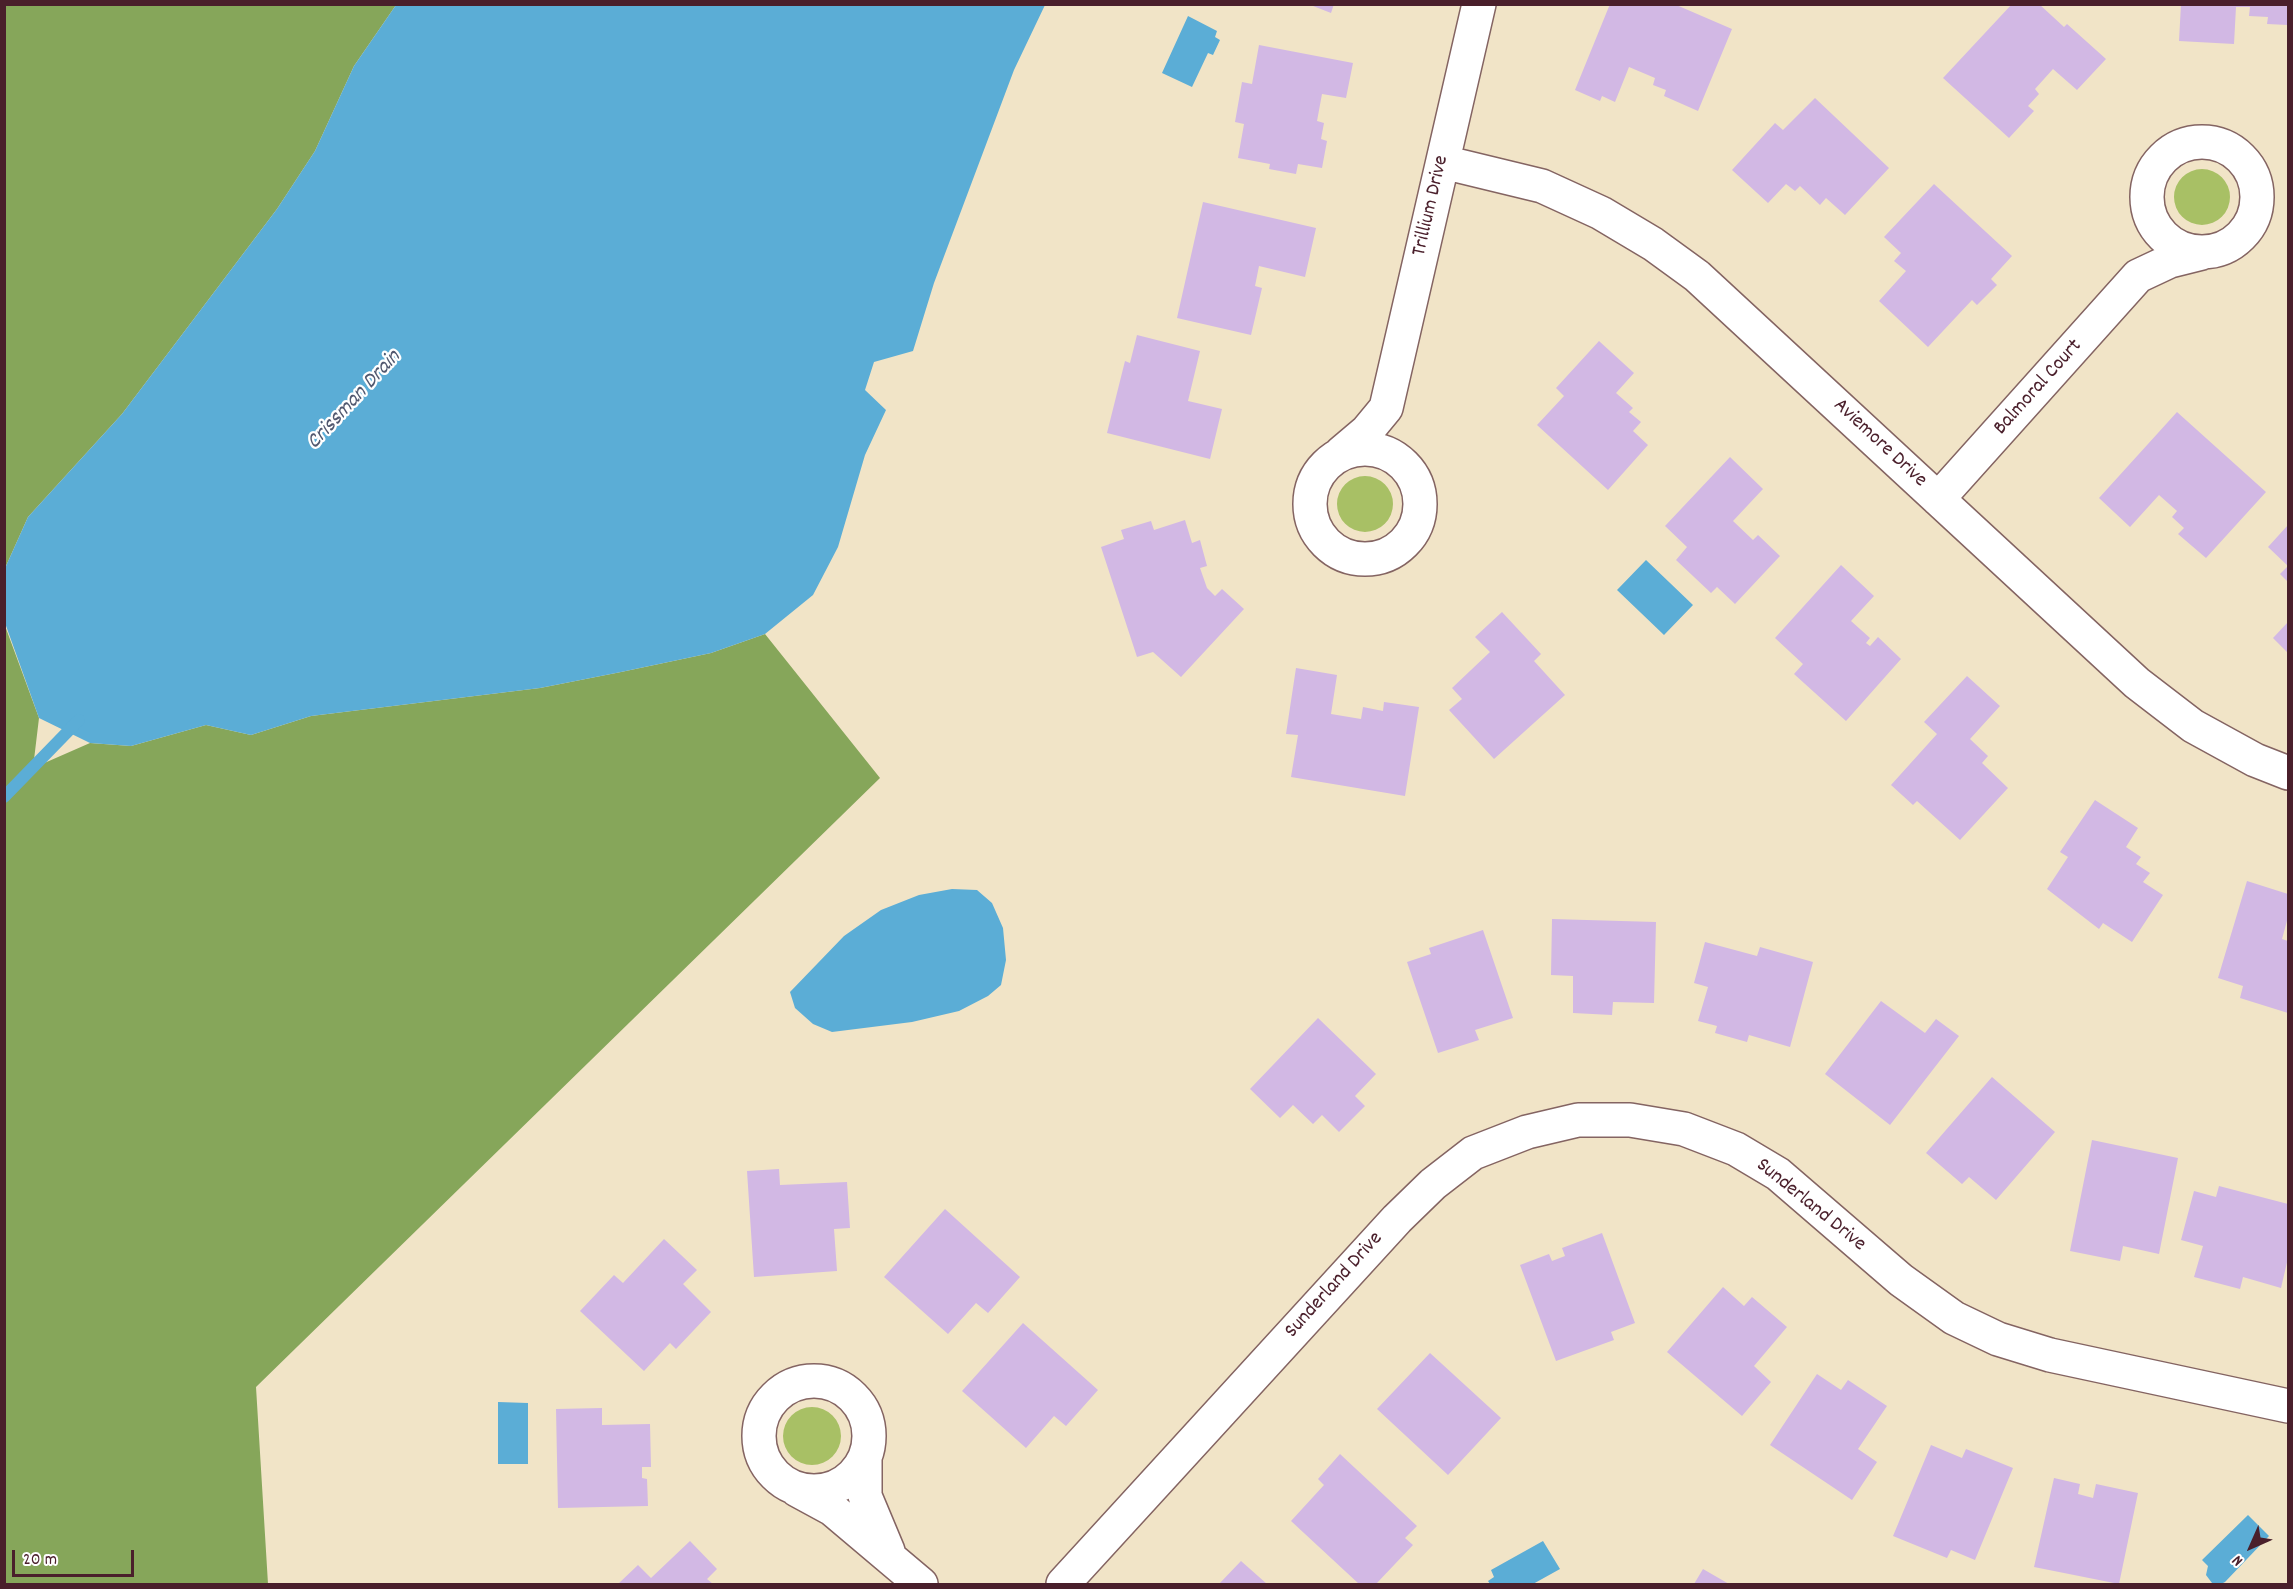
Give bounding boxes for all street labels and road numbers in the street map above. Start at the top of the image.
street label: Trillium Drive [1408,153,1456,259]
street label: Balmoral Court [1989,335,2089,441]
street label: Aviemore Drive [1827,394,1931,494]
street label: Sunderland Drive [1750,1154,1870,1258]
street label: Sunderland Drive [1281,1228,1389,1344]

